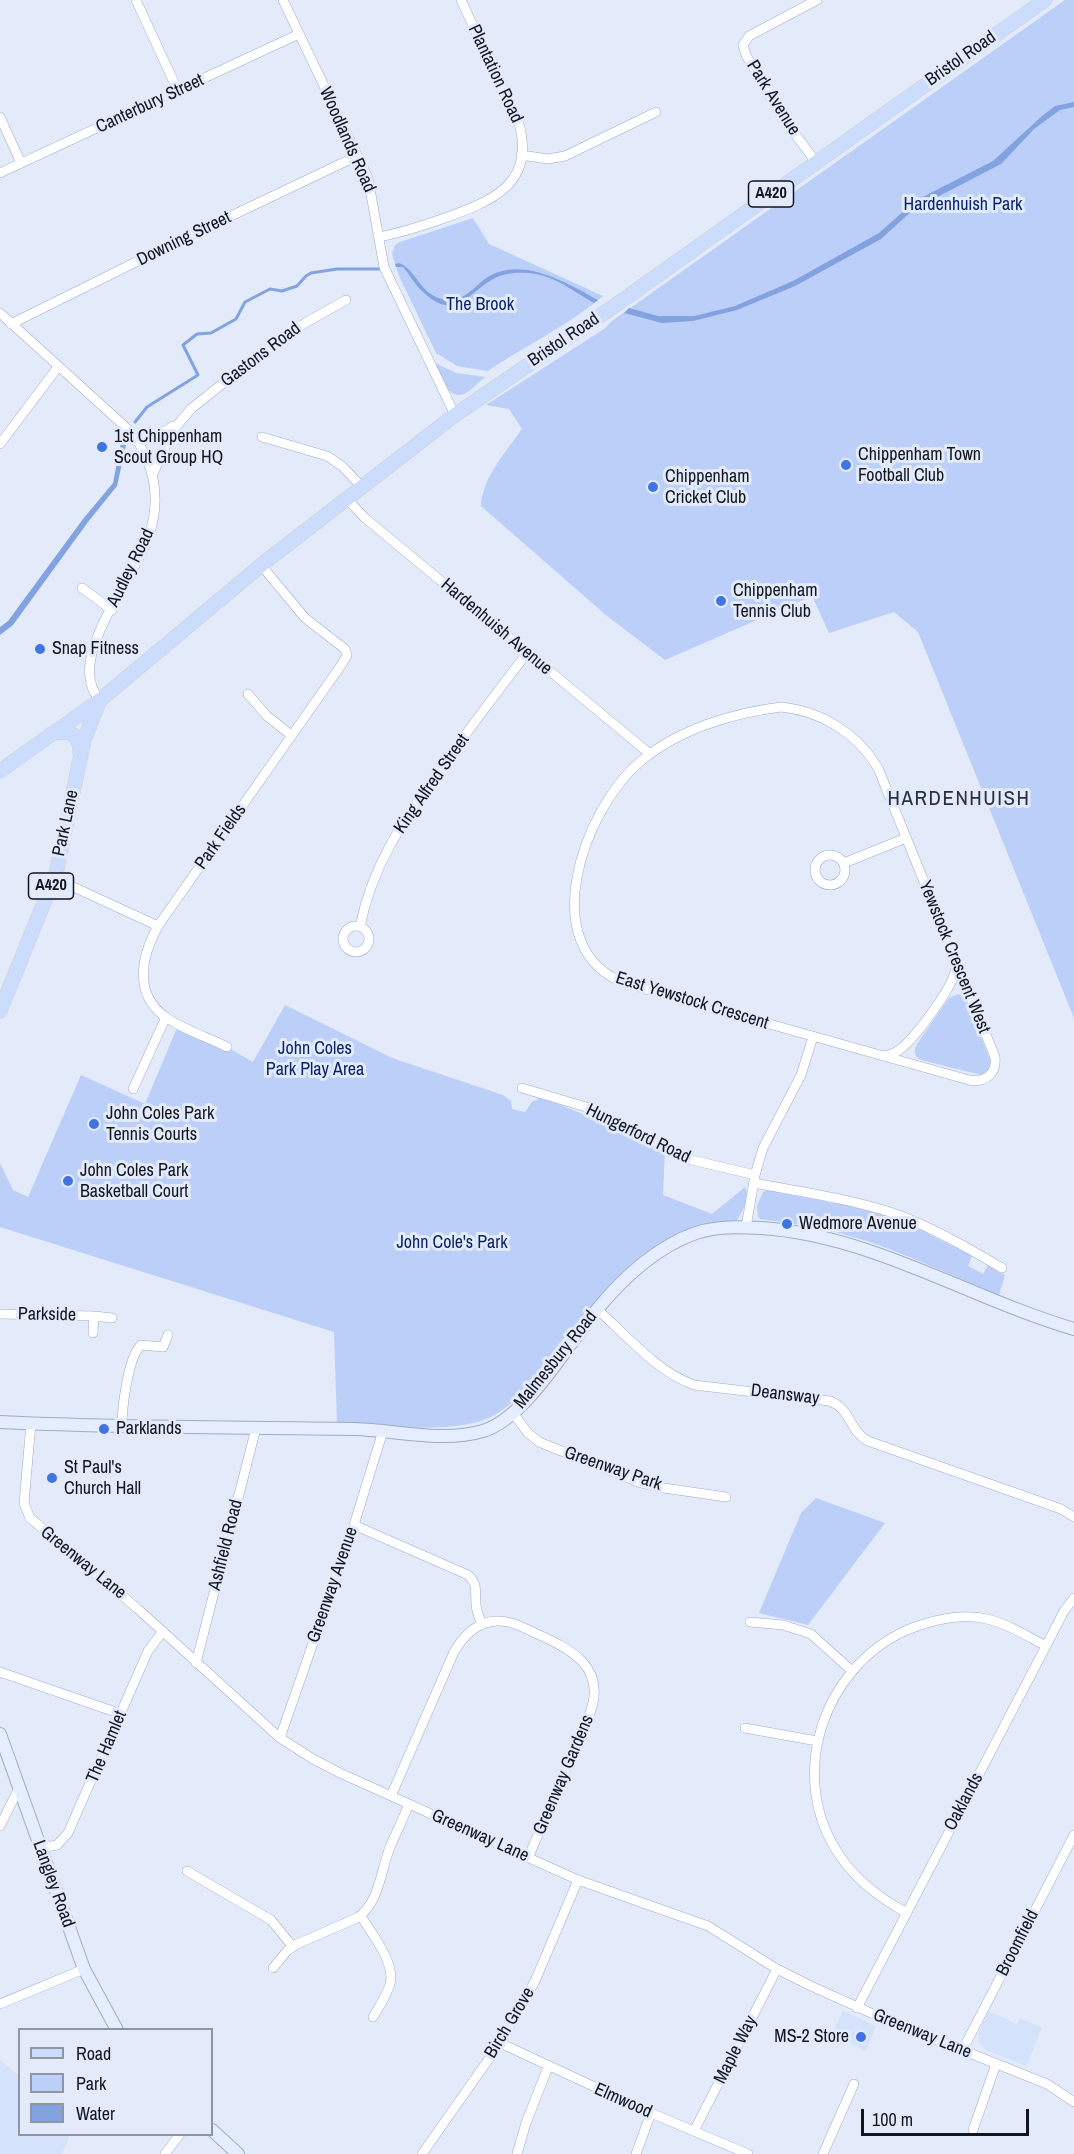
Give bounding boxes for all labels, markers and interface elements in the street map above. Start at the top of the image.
street label: Plantation Road [463,21,527,127]
street label: Bristol Road [922,27,1000,91]
street label: Park Avenue [742,57,804,139]
street label: Canterbury Street [93,70,207,138]
street label: Woodlands Road [314,84,380,196]
road number: A420 [748,181,794,207]
park label: Hardenhuish Park [904,194,1022,216]
street label: Downing Street [134,207,234,271]
park label: The Brook [446,294,514,316]
street label: Bristol Road [524,308,604,372]
street label: Gastons Road [217,318,305,392]
place label: 1st Chippenham Scout Group HQ [114,426,223,468]
marker: 1st Chippenham Scout Group HQ [95,440,109,454]
place label: Chippenham Town Football Club [858,444,981,486]
marker: Chippenham Town Football Club [839,458,853,472]
place label: Chippenham Cricket Club [665,466,750,508]
marker: Chippenham Cricket Club [646,480,660,494]
street label: Audley Road [103,525,159,611]
street label: Hardenhuish Avenue [436,574,556,680]
place label: Chippenham Tennis Club [733,580,818,622]
marker: Chippenham Tennis Club [714,594,728,608]
place label: Snap Fitness [52,638,139,660]
marker: Snap Fitness [33,642,47,656]
street label: King Alfred Street [390,730,474,838]
district label: HARDENHUISH [888,786,1030,812]
street label: Park Lane [48,788,84,858]
street label: Park Fields [191,800,251,874]
road number: A420 [28,873,74,899]
street label: Yewstock Crescent West [914,878,994,1036]
street label: East Yewstock Crescent [613,967,771,1035]
park label: John Coles Park Play Area [266,1038,364,1080]
street label: Hungerford Road [582,1099,694,1169]
place label: John Coles Park Tennis Courts [106,1103,214,1146]
marker: John Coles Park Tennis Courts [87,1117,101,1131]
place label: John Coles Park Basketball Court [80,1160,188,1202]
marker: John Coles Park Basketball Court [61,1174,75,1188]
place label: Wedmore Avenue [799,1213,917,1235]
marker: Wedmore Avenue [780,1217,794,1231]
park label: John Cole's Park [396,1232,508,1254]
street label: Parkside [18,1304,76,1326]
street label: Malmesbury Road [510,1307,602,1413]
street label: Deansway [749,1380,821,1410]
place label: Parklands [116,1418,182,1440]
marker: Parklands [97,1422,111,1436]
street label: Greenway Park [561,1442,665,1496]
place label: St Paul's Church Hall [64,1457,141,1500]
marker: St Paul's Church Hall [45,1471,59,1485]
street label: Ashfield Road [204,1497,248,1593]
street label: Greenway Lane [36,1522,130,1604]
street label: Greenway Avenue [303,1524,363,1646]
street label: The Hamlet [82,1708,132,1786]
street label: Greenway Gardens [529,1712,599,1838]
street label: Oaklands [940,1769,988,1835]
street label: Greenway Lane [428,1805,532,1867]
street label: Langley Road [27,1838,79,1930]
street label: Broomfield [992,1906,1044,1980]
street label: Birch Grove [480,1984,540,2062]
street label: Greenway Lane [870,2004,974,2064]
street label: Maple Way [710,2012,762,2088]
place label: MS-2 Store [774,2026,849,2048]
legend [18,2028,213,2136]
marker: MS-2 Store [854,2030,868,2044]
text: Road [76,2041,111,2066]
text: Park [76,2071,106,2096]
street label: Elmwood [591,2079,655,2123]
scale bar [864,2097,1032,2135]
text: Water [76,2101,115,2126]
text: 100 m [872,2107,913,2132]

